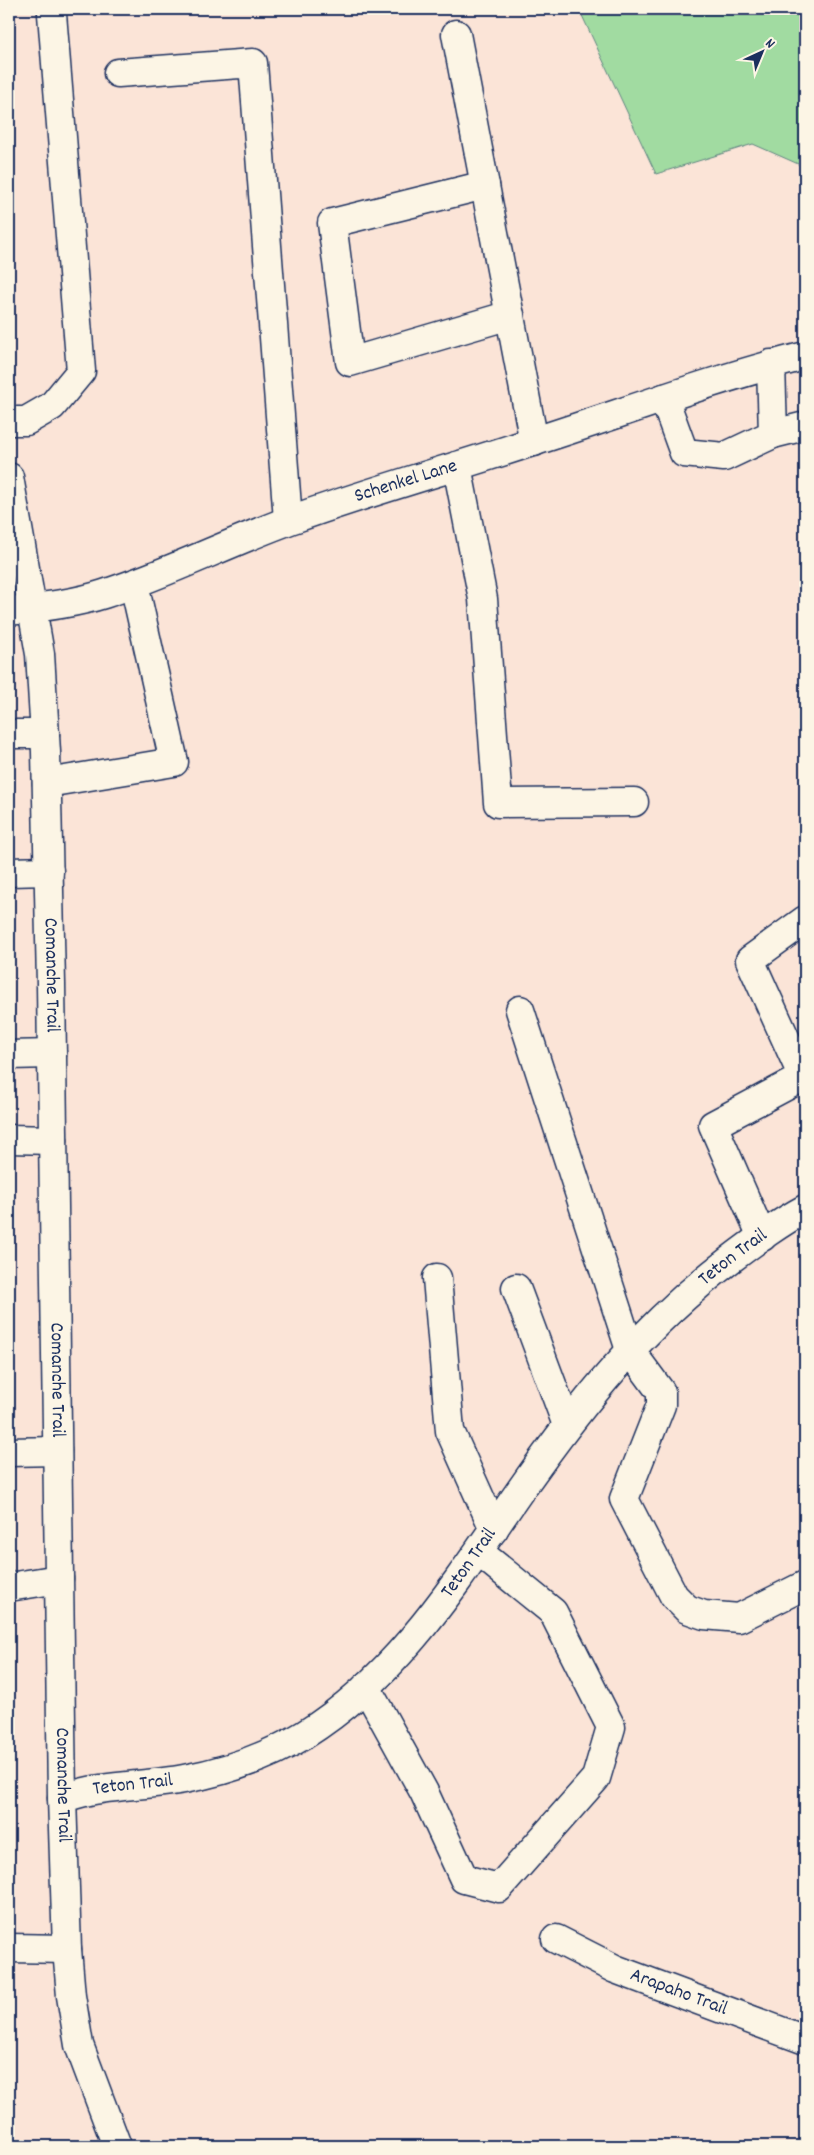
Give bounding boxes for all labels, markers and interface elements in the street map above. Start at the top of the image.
north arrow [736,28,786,78]
text: N [760,34,779,54]
street label: Schenkel Lane [351,453,461,511]
street label: Comanche Trail [36,917,66,1033]
street label: Teton Trail [693,1222,774,1293]
street label: Comanche Trail [42,1322,71,1438]
street label: Teton Trail [435,1522,504,1605]
street label: Comanche Trail [47,1727,77,1843]
street label: Teton Trail [91,1767,175,1804]
street label: Arapaho Trail [626,1962,732,2024]

